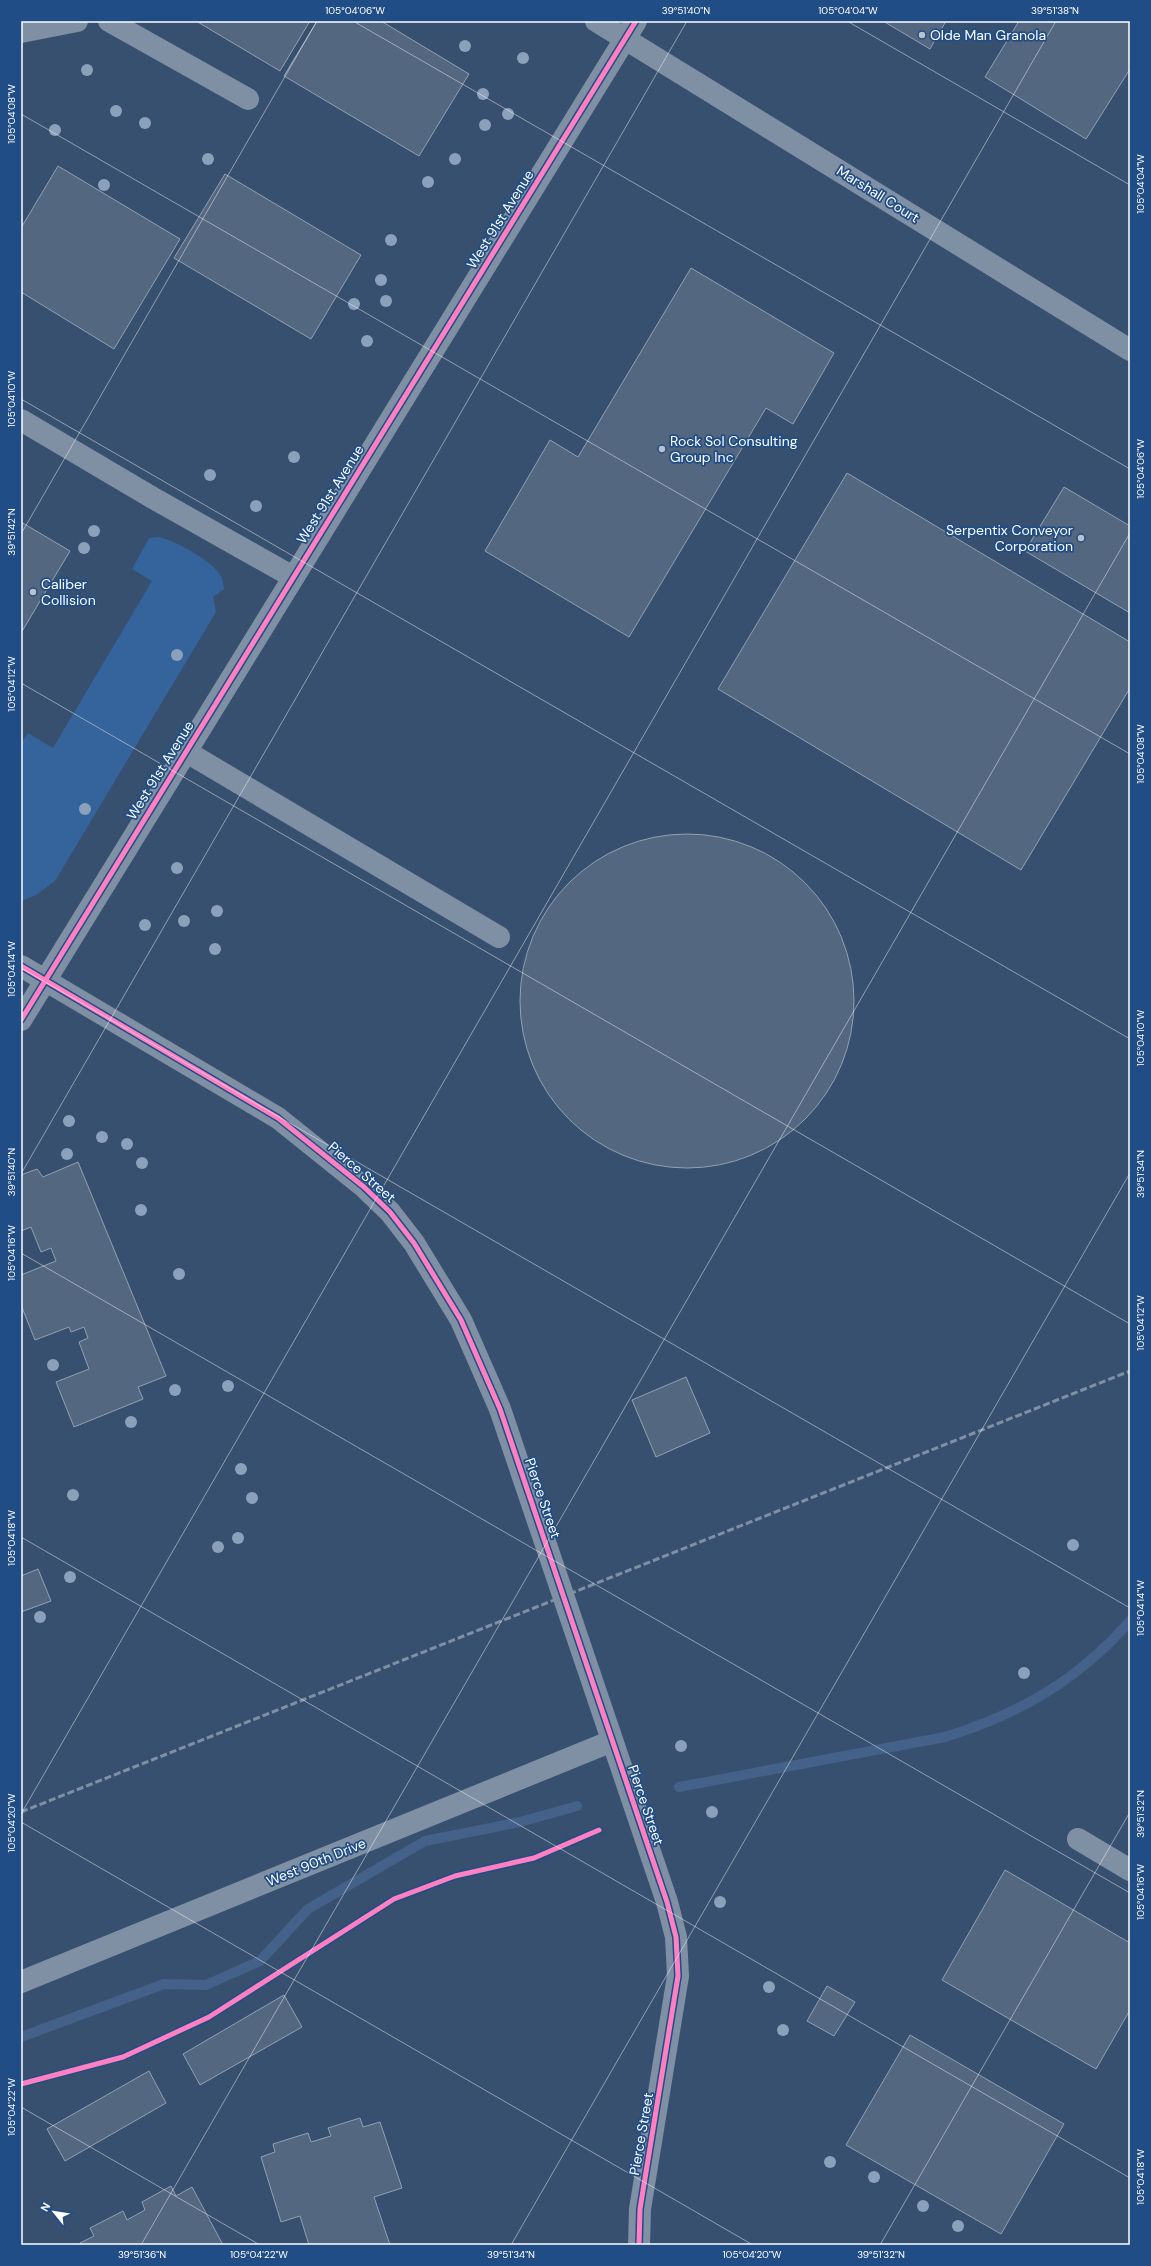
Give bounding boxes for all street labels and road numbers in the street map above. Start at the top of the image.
street label: Marshall Court [833,161,923,227]
street label: West 91st Avenue [462,166,538,272]
street label: West 91st Avenue [292,441,368,547]
street label: West 91st Avenue [122,717,198,823]
street label: Pierce Street [325,1138,399,1206]
street label: Pierce Street [521,1455,565,1541]
street label: Pierce Street [624,1762,668,1848]
street label: West 90th Drive [264,1834,368,1890]
street label: Pierce Street [625,2091,657,2177]

